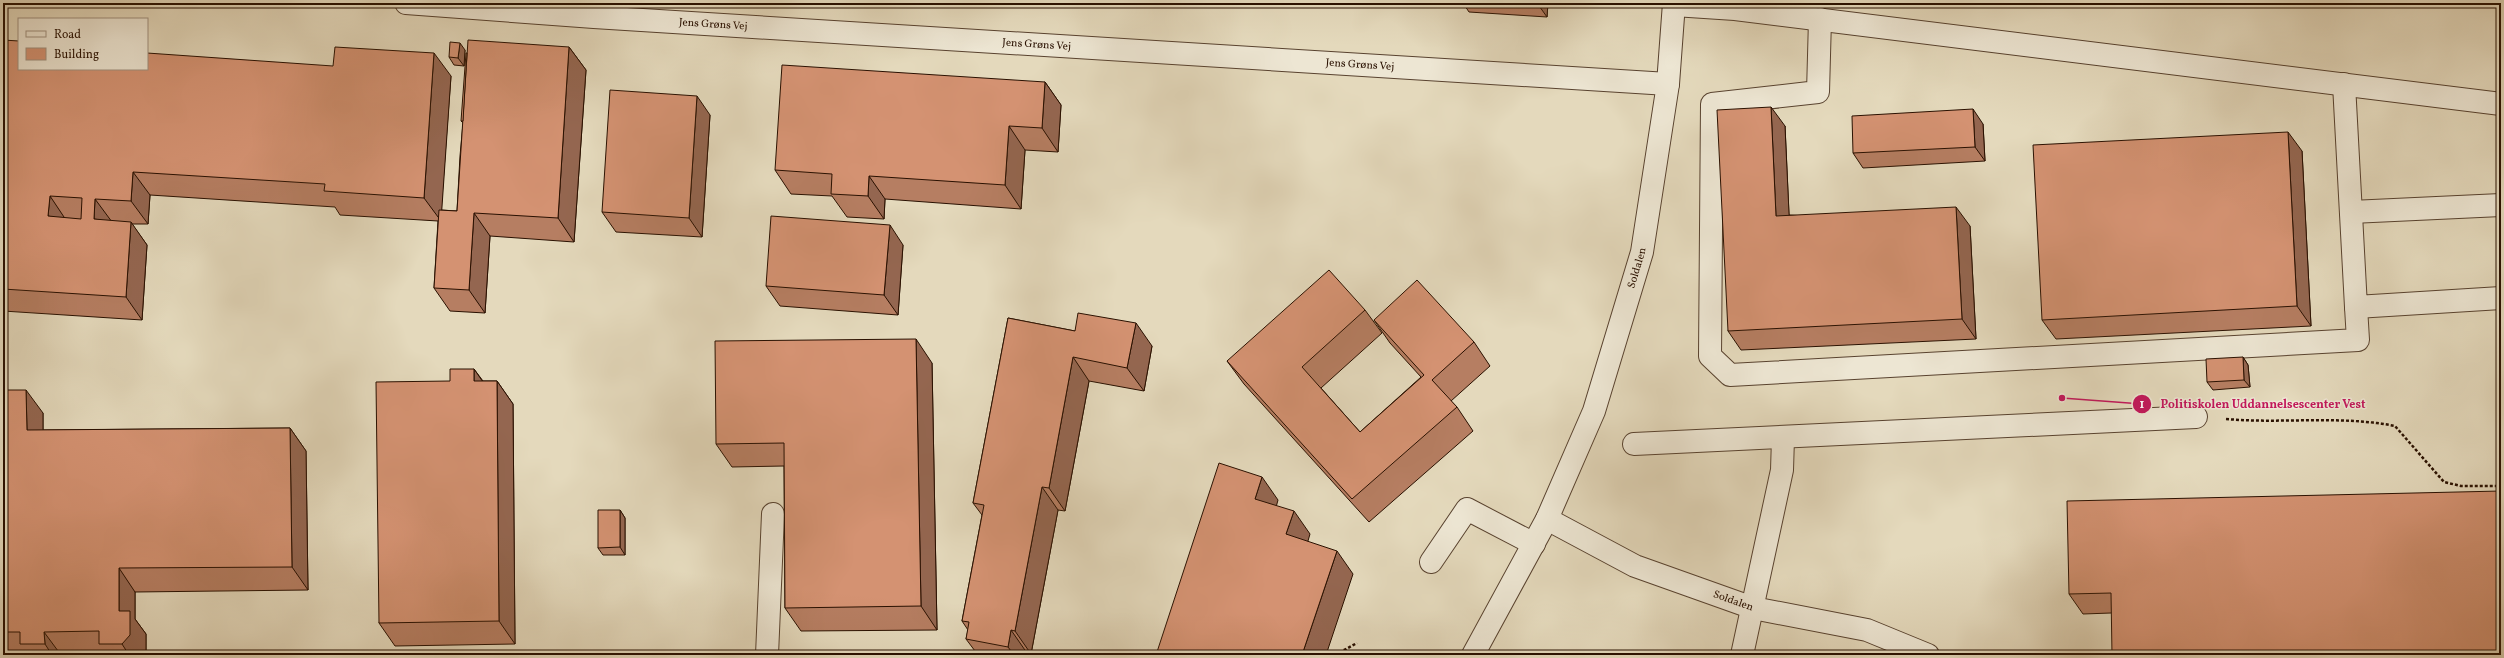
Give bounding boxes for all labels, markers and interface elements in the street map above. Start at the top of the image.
street label: Jens Grøns Vej [678,15,748,34]
legend [18,18,148,70]
text: Road [54,27,81,43]
street label: Jens Grøns Vej [1002,35,1071,54]
text: Building [54,47,99,63]
street label: Jens Grøns Vej [1325,55,1395,74]
street label: Soldalen [1624,246,1650,290]
callout: Politiskolen Uddannelsescenter Vest [2132,392,2373,416]
text: 1 [2140,397,2145,413]
text: Politiskolen Uddannelsescenter Vest [2161,397,2366,413]
street label: Soldalen [1711,587,1756,615]

